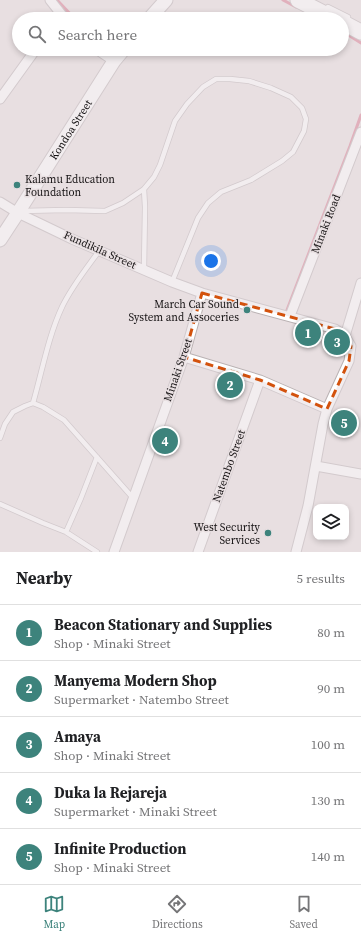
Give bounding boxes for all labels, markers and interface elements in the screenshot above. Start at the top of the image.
search box [12,12,349,56]
icon: search [26,23,48,45]
text: Search here [58,24,137,45]
street label: Kondoa Street [46,96,96,163]
place label: Kalamu Education Foundation [25,172,115,200]
marker: Kalamu Education Foundation [12,180,22,190]
street label: Minaki Road [308,192,344,256]
street label: Fundikila Street [61,227,139,273]
your location [201,251,221,271]
place label: March Car Sound System and Assoceries [128,297,240,325]
marker: March Car Sound System and Assoceries [242,305,252,315]
pin: 1 [295,318,321,348]
pin: 3 [324,327,350,357]
street label: Minaki Street [160,336,196,404]
pin: 2 [217,370,243,400]
pin: 5 [331,408,357,438]
pin: 4 [152,426,178,456]
street label: Natembo Street [209,427,249,504]
map controls [313,504,349,540]
button: layers [313,504,349,540]
place label: West Security Services [194,520,260,548]
marker: West Security Services [263,528,273,538]
text: Nearby [16,566,72,590]
text: 5 results [297,570,345,587]
text: Beacon Stationary and Supplies [54,614,272,635]
text: 1 [25,624,33,641]
text: 80 m [317,624,345,641]
text: Shop · Minaki Street [54,635,171,652]
text: Manyema Modern Shop [54,670,217,691]
text: 2 [25,680,33,697]
text: 90 m [317,680,345,697]
text: Supermarket · Natembo Street [54,691,229,708]
text: Amaya [54,726,101,747]
text: 3 [25,736,33,753]
text: 100 m [311,736,345,753]
text: Shop · Minaki Street [54,747,171,764]
text: Duka la Rejareja [54,782,167,803]
text: 4 [25,792,33,809]
text: 130 m [311,792,345,809]
text: Supermarket · Minaki Street [54,803,217,820]
text: Infinite Production [54,838,187,859]
text: 5 [25,848,33,865]
text: 140 m [311,848,345,865]
text: Shop · Minaki Street [54,859,171,876]
tab: Map [43,893,65,932]
tab: Directions [152,893,203,932]
tab: Saved [289,893,318,932]

